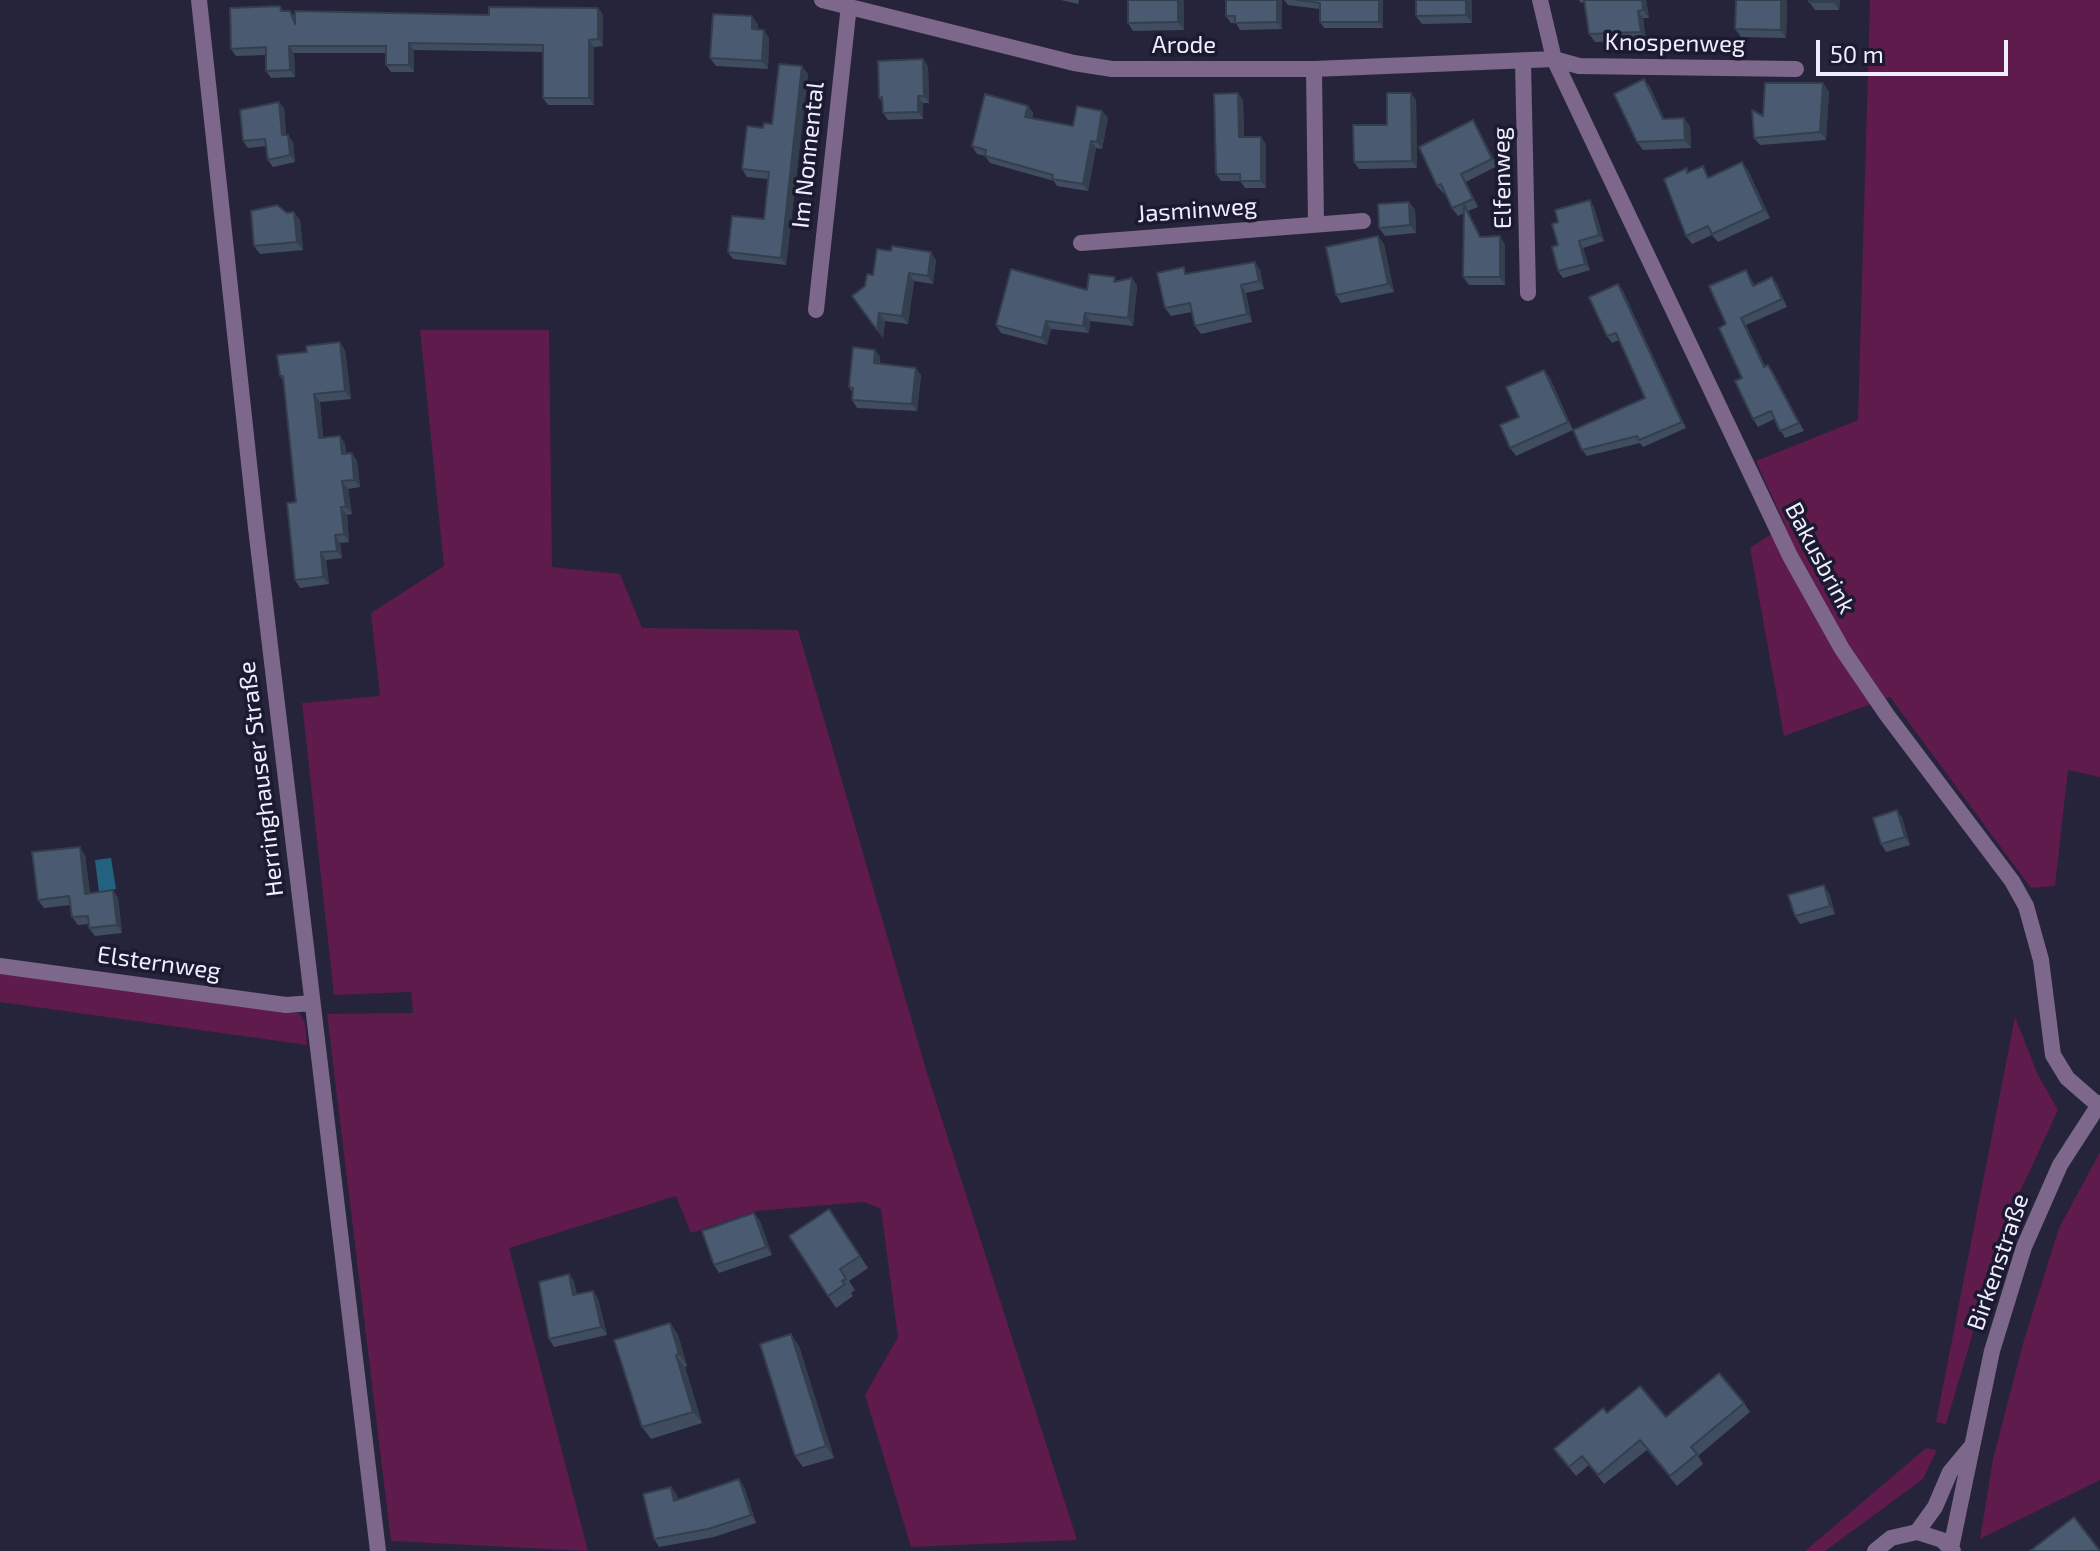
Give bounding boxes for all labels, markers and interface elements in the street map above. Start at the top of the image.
scale bar [1820,24,2012,74]
street label: Knospenweg [1604,27,1746,59]
street label: Arode [1152,31,1216,59]
text: 50 m [1830,39,1884,68]
street label: Im Nonnental [786,80,830,230]
street label: Elfenweg [1487,127,1517,229]
street label: Jasminweg [1136,191,1258,229]
street label: Bakusbrink [1779,498,1861,618]
street label: Herringhauser Straße [232,660,290,898]
street label: Elsternweg [95,940,223,986]
street label: Birkenstraße [1961,1190,2035,1334]

